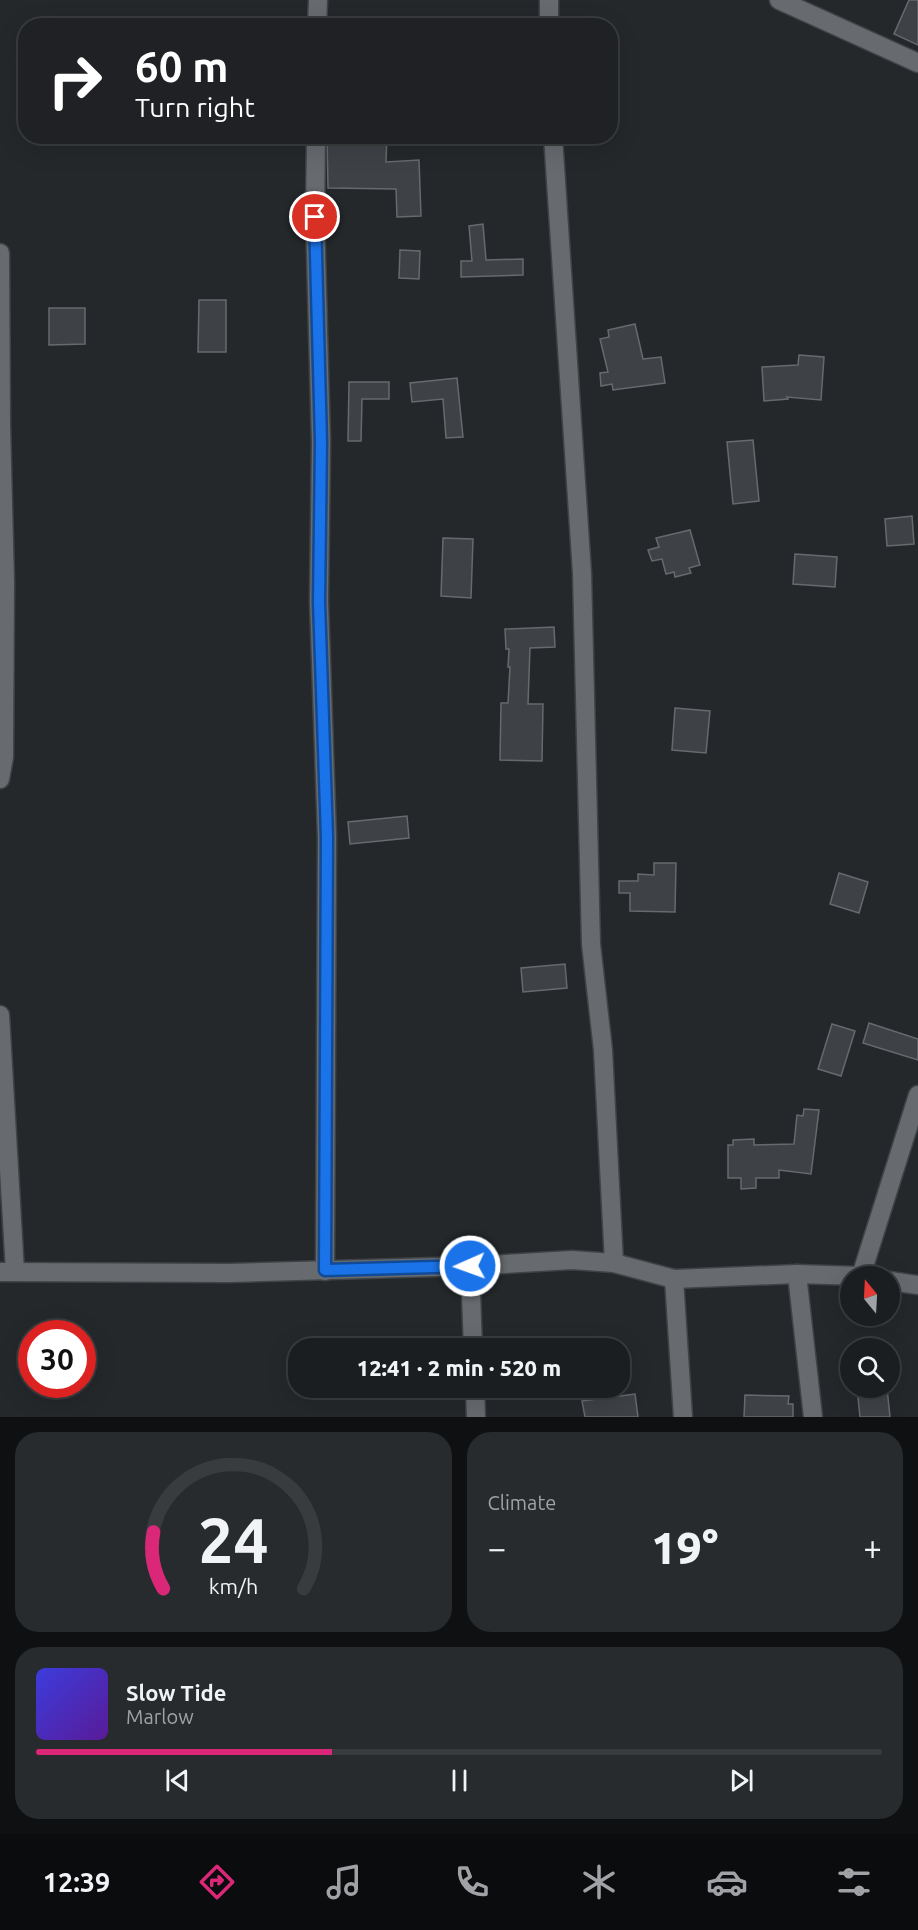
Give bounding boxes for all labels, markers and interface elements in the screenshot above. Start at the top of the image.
icon: right [36,42,114,120]
text: 60 m [135,43,229,90]
text: Turn right [135,92,255,122]
pin [289,191,340,242]
icon: arrive [298,200,331,233]
position arrow [438,1234,502,1298]
north arrow [840,1266,900,1326]
map controls [840,1266,900,1398]
speed limit sign: 30 [18,1320,96,1398]
button: search [840,1338,900,1398]
text: 12:41 · 2 min · 520 m [357,1355,561,1380]
text: Climate [488,1491,556,1514]
text: 24 [198,1505,268,1575]
text: 19° [651,1522,718,1573]
text: − [488,1529,506,1566]
text: + [863,1529,882,1566]
text: km/h [208,1574,258,1598]
text: Slow Tide [126,1680,226,1705]
text: Marlow [126,1705,194,1728]
icon: previous [161,1764,194,1797]
icon: pause [443,1764,476,1797]
icon: next [725,1764,758,1797]
icon: directions [196,1861,238,1903]
icon: music [323,1861,365,1903]
icon: phone [451,1861,493,1903]
icon: climate [578,1861,620,1903]
icon: car [706,1861,748,1903]
icon: filters [833,1861,875,1903]
text: 12:39 [43,1867,110,1897]

